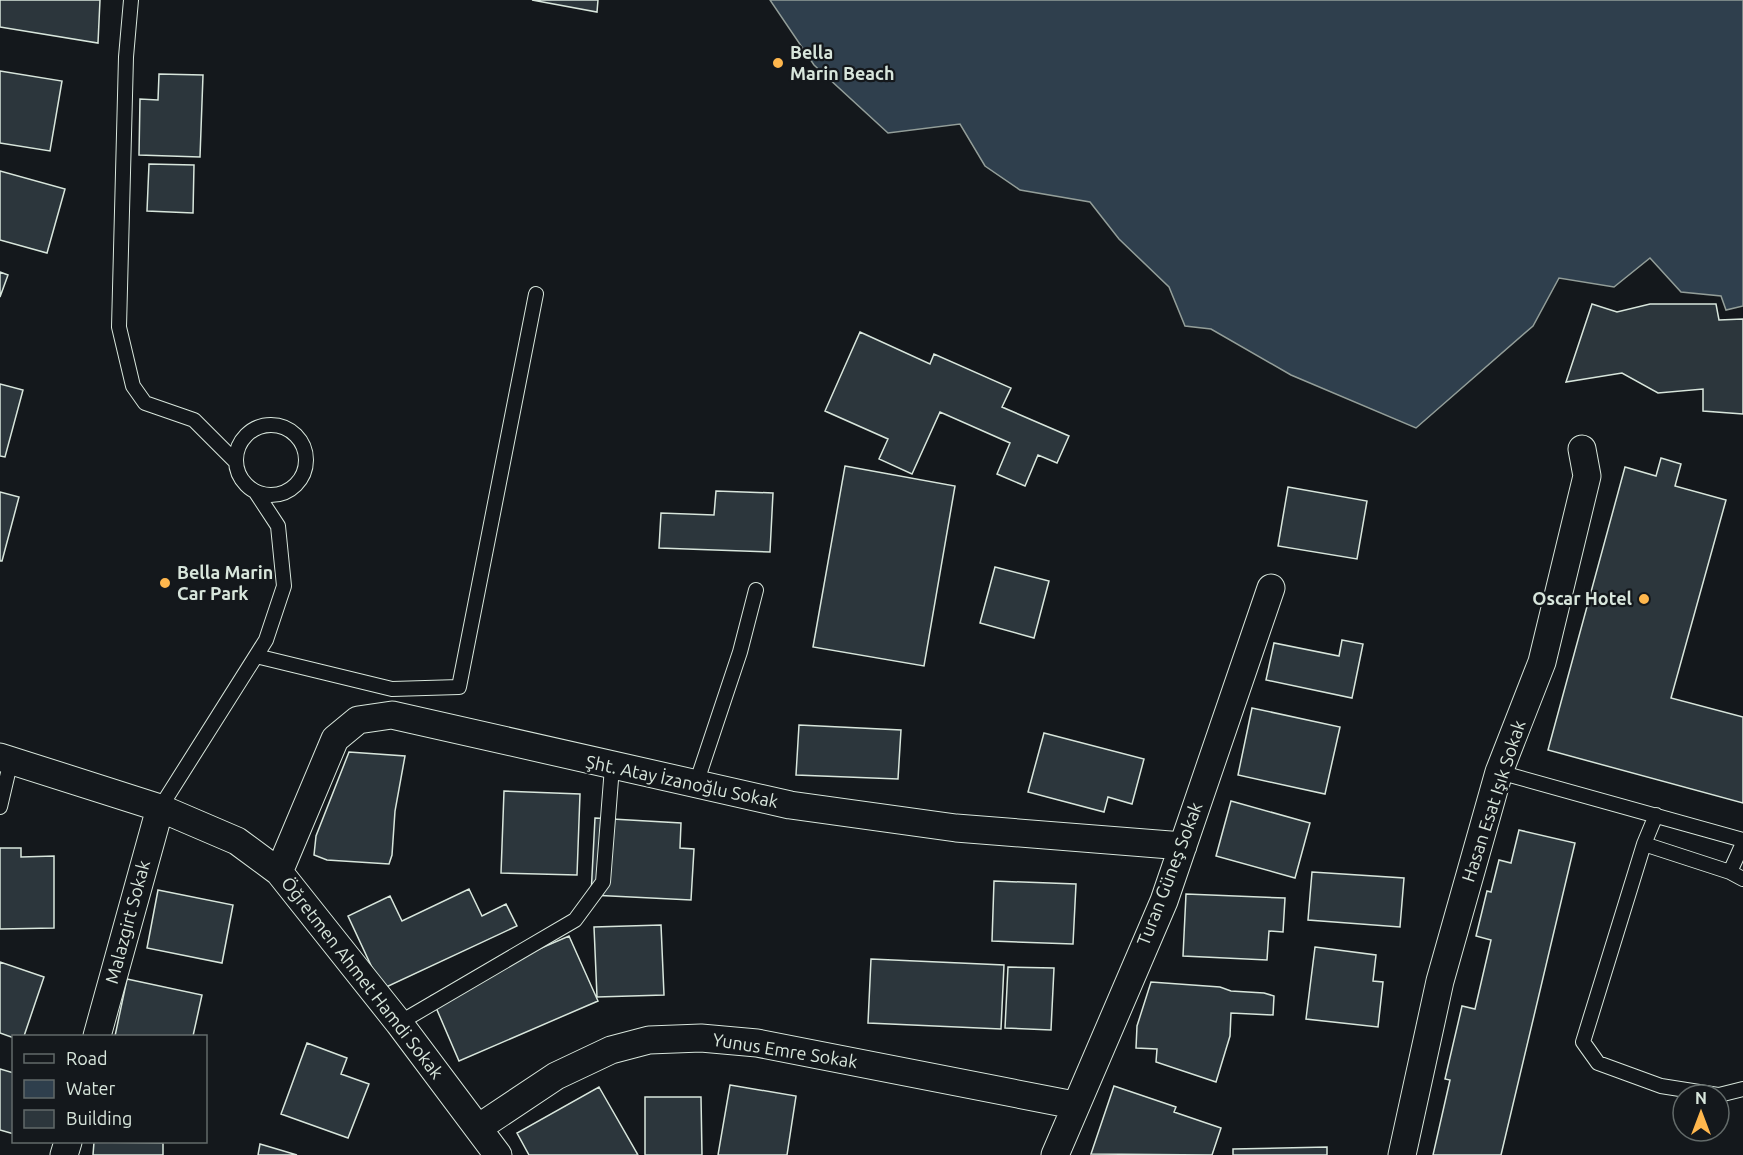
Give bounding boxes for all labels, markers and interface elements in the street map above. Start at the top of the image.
place label: Bella Marin Beach [790,42,894,83]
marker: Bella Marin Beach [771,56,785,70]
place label: Bella Marin Car Park [177,562,273,603]
marker: Bella Marin Car Park [158,576,172,590]
place label: Oscar Hotel [1532,588,1633,608]
marker: Oscar Hotel [1637,592,1651,606]
street label: Hasan Esat Işık Sokak [1457,717,1529,884]
street label: Şht. Atay İzanoğlu Sokak [584,751,780,811]
street label: Turan Güneş Sokak [1132,799,1206,948]
street label: Malazgirt Sokak [101,858,153,986]
street label: Öğretmen Ahmet Hamdi Sokak [278,873,448,1082]
street label: Yunus Emre Sokak [711,1029,859,1071]
legend [12,1035,207,1143]
text: Road [66,1048,108,1068]
text: Water [66,1078,116,1098]
north arrow [1671,1083,1731,1143]
text: N [1695,1089,1707,1107]
text: Building [66,1108,132,1128]

